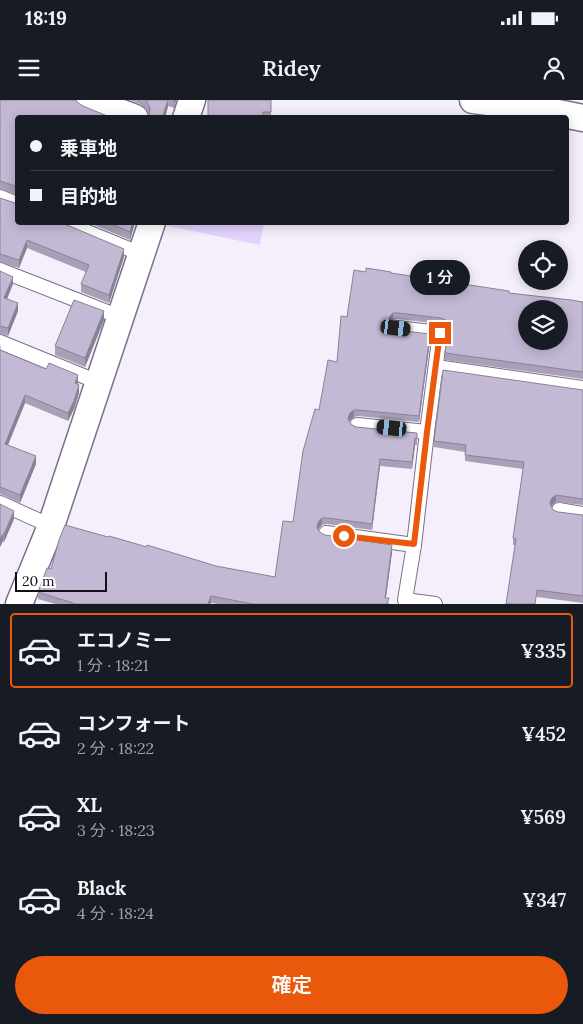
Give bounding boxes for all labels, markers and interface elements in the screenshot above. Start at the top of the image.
text: 18:19 [25,6,67,30]
icon: menu [15,54,43,82]
text: Ridey [262,54,321,82]
icon: person [540,54,568,82]
text: 乗車地 [60,136,117,160]
text: 目的地 [60,184,117,208]
map controls [518,240,568,350]
button: locate [518,240,568,290]
callout: 1 分 [410,260,470,296]
text: 1 分 [427,267,453,287]
button: layers [518,300,568,350]
car [380,319,411,337]
route end [429,322,451,344]
car [376,419,407,437]
route start [333,525,355,547]
scale bar [15,569,108,592]
text: 20 m [22,572,54,590]
icon: car [17,628,62,673]
text: エコノミー [77,628,172,652]
text: ¥335 [521,639,566,663]
text: 1 分 · 18:21 [77,655,149,675]
icon: car [17,711,62,756]
text: コンフォート [77,711,190,735]
text: ¥452 [522,722,566,746]
text: 2 分 · 18:22 [77,738,154,758]
text: XL [77,793,102,817]
icon: car [17,794,62,839]
text: ¥569 [520,805,566,829]
text: 3 分 · 18:23 [77,820,155,840]
text: Black [77,876,126,900]
icon: car [17,877,62,922]
text: ¥347 [523,888,566,912]
text: 4 分 · 18:24 [77,903,154,923]
button: 確定 [15,956,568,1014]

